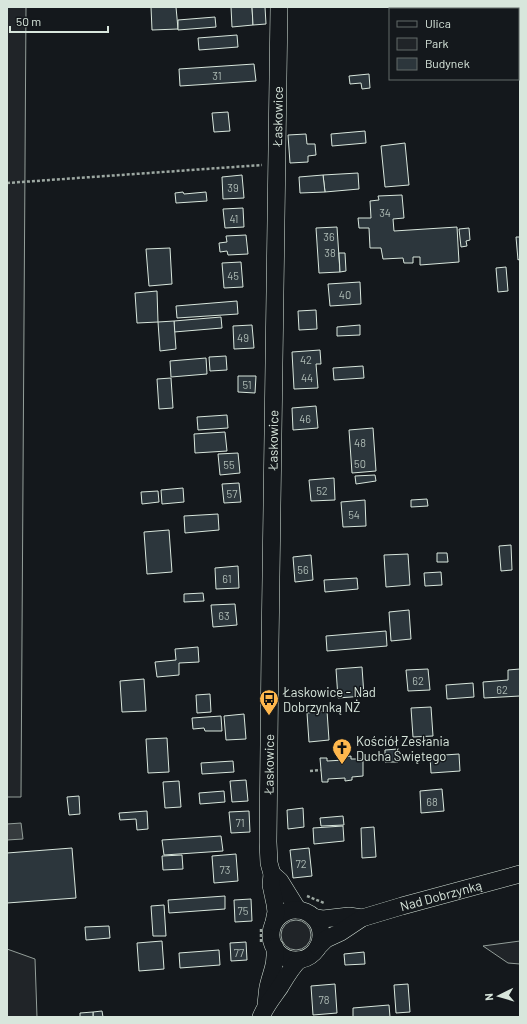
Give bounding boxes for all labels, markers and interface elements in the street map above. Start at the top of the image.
scale bar [10,8,108,34]
legend [389,8,519,80]
text: 50 m [16,14,41,28]
text: Ulica [425,16,451,30]
text: Park [425,36,449,50]
text: Budynek [425,56,470,70]
house number: 31 [212,69,222,82]
street label: Łaskowice [269,86,286,147]
house number: 39 [227,181,239,194]
house number: 34 [379,206,391,219]
house number: 41 [230,212,238,225]
house number: 36 [323,230,335,243]
house number: 38 [324,246,336,259]
house number: 45 [227,269,239,282]
house number: 40 [339,288,351,301]
house number: 49 [237,331,249,344]
house number: 42 [300,353,312,366]
house number: 44 [301,371,313,384]
house number: 51 [242,378,252,391]
street label: Łaskowice [264,410,281,471]
house number: 46 [299,412,311,425]
house number: 48 [354,436,366,449]
house number: 50 [354,457,366,470]
house number: 55 [223,458,235,471]
house number: 52 [316,484,328,497]
house number: 57 [227,487,237,500]
house number: 54 [348,508,360,521]
house number: 56 [297,563,309,576]
house number: 61 [222,572,232,585]
house number: 63 [218,609,230,622]
house number: 62 [412,674,424,687]
house number: 62 [496,683,508,696]
place label: Łaskowice - Nad Dobrzynką NŻ [282,684,376,715]
bus stop icon: Łaskowice - Nad Dobrzynką NŻ [258,688,280,716]
place label: Kościół Zesłania Ducha Świętego [356,733,449,764]
street label: Łaskowice [260,734,277,795]
church icon: Kościół Zesłania Ducha Świętego [331,737,353,765]
house number: 68 [426,795,438,808]
house number: 71 [235,816,245,829]
house number: 72 [295,857,307,870]
house number: 73 [220,863,230,876]
street label: Nad Dobrzynką [398,877,484,914]
house number: 75 [238,904,249,917]
house number: 77 [234,946,244,959]
north arrow [479,976,519,1016]
house number: 78 [319,993,330,1006]
text: N [482,993,495,1001]

